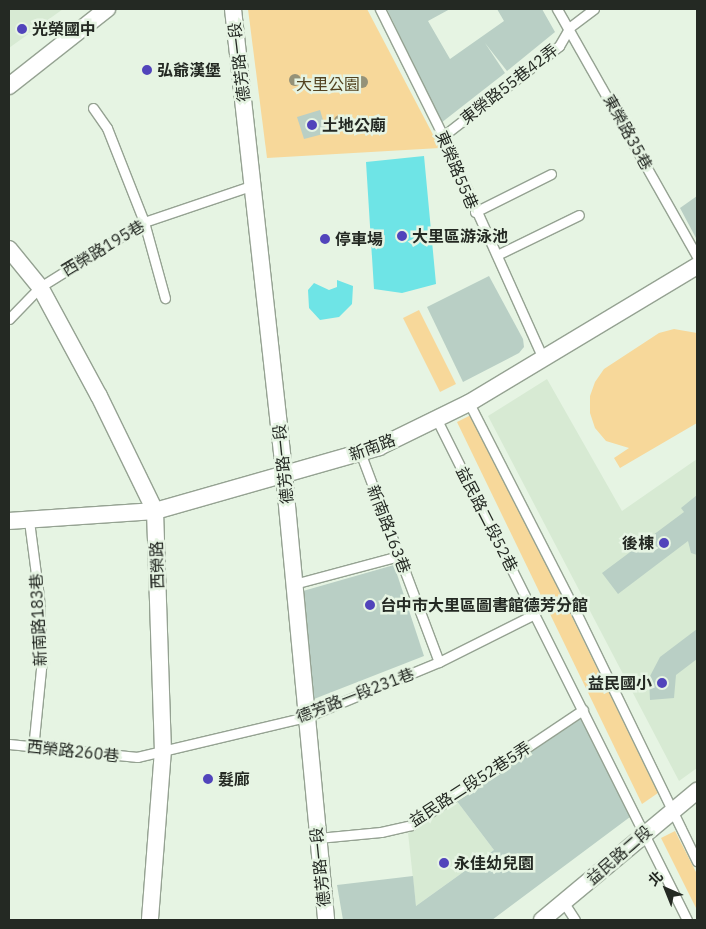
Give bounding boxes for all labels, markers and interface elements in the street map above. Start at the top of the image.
place label: 光榮國中 [32,19,96,39]
street label: 德芳路一段 [225,21,253,103]
marker: 光榮國中 [16,23,28,35]
street label: 東榮路55巷42弄 [456,40,562,128]
place label: 弘爺漢堡 [157,60,221,80]
marker: 弘爺漢堡 [141,64,153,76]
park label: 大里公園 [296,74,360,94]
street label: 東榮路35巷 [599,91,657,173]
place label: 土地公廟 [322,115,386,135]
marker: 土地公廟 [306,119,318,131]
street label: 東榮路55巷 [432,128,482,212]
street label: 西榮路195巷 [58,216,148,280]
place label: 大里區游泳池 [412,226,508,246]
place label: 停車場 [335,229,383,249]
marker: 大里區游泳池 [396,230,408,242]
marker: 停車場 [319,233,331,245]
street label: 德芳路一段 [269,423,297,505]
street label: 新南路 [346,430,398,464]
street label: 益民路二段52巷 [452,463,522,575]
street label: 新南路163巷 [363,482,415,576]
place label: 後棟 [622,533,654,553]
marker: 後棟 [658,537,670,549]
street label: 西榮路 [147,541,167,589]
street label: 新南路183巷 [26,573,50,667]
place label: 台中市大里區圖書館德芳分館 [380,595,588,615]
marker: 台中市大里區圖書館德芳分館 [364,599,376,611]
street label: 德芳路一段231巷 [293,664,417,726]
place label: 益民國小 [588,673,652,693]
marker: 益民國小 [656,677,668,689]
street label: 西榮路260巷 [26,737,120,765]
street label: 益民路二段52巷5弄 [406,738,534,830]
place label: 髮廊 [218,769,250,789]
marker: 髮廊 [202,773,214,785]
street label: 益民路二段 [583,822,655,888]
street label: 德芳路一段 [306,826,334,908]
place label: 永佳幼兒園 [454,853,534,873]
marker: 永佳幼兒園 [438,857,450,869]
north arrow [641,864,691,914]
text: 北 [644,867,667,890]

